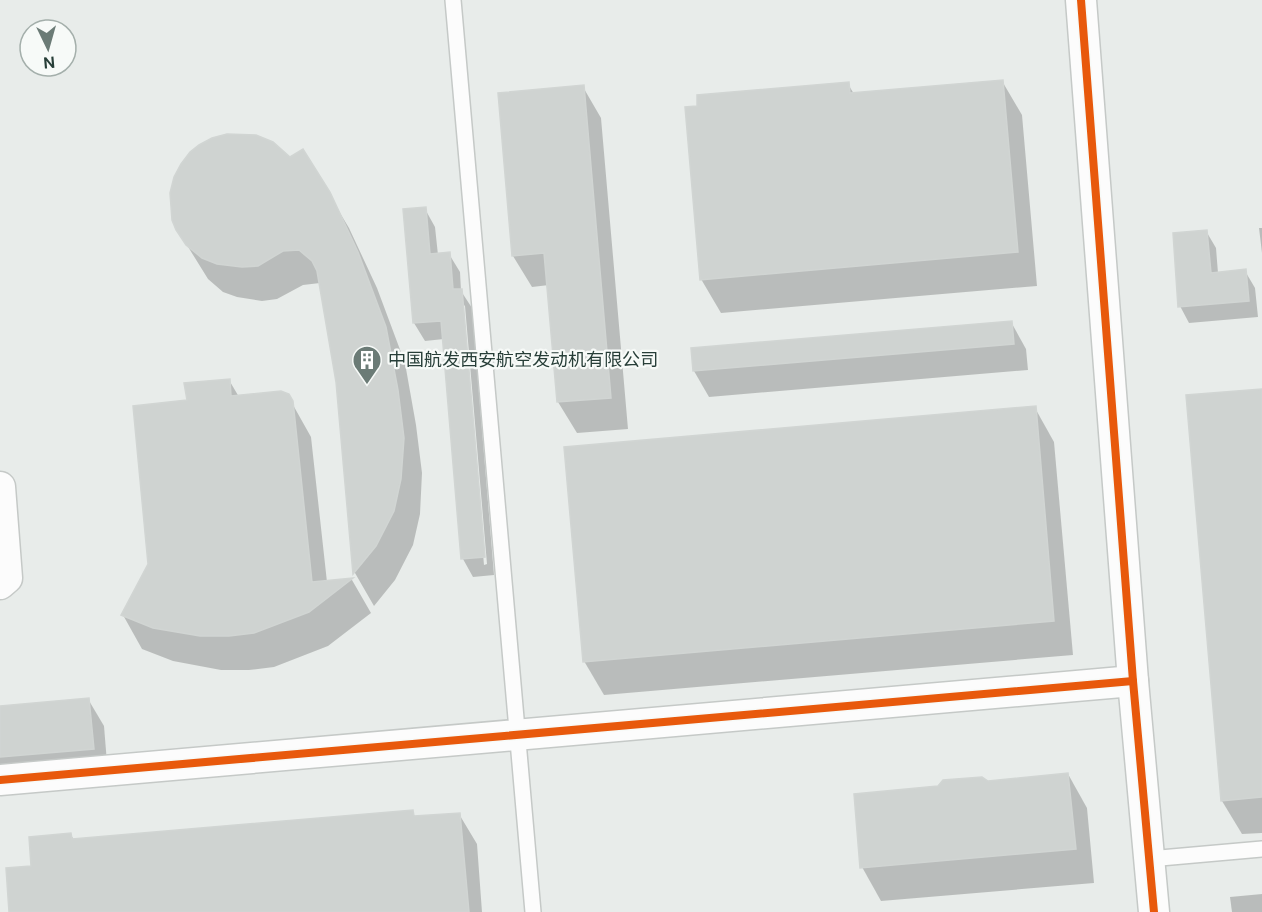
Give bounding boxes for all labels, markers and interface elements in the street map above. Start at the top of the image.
north arrow [18,18,78,78]
text: N [43,51,56,73]
building icon: 中国航发西安航空发动机有限公司 [351,344,383,386]
place label: 中国航发西安航空发动机有限公司 [388,348,658,372]

